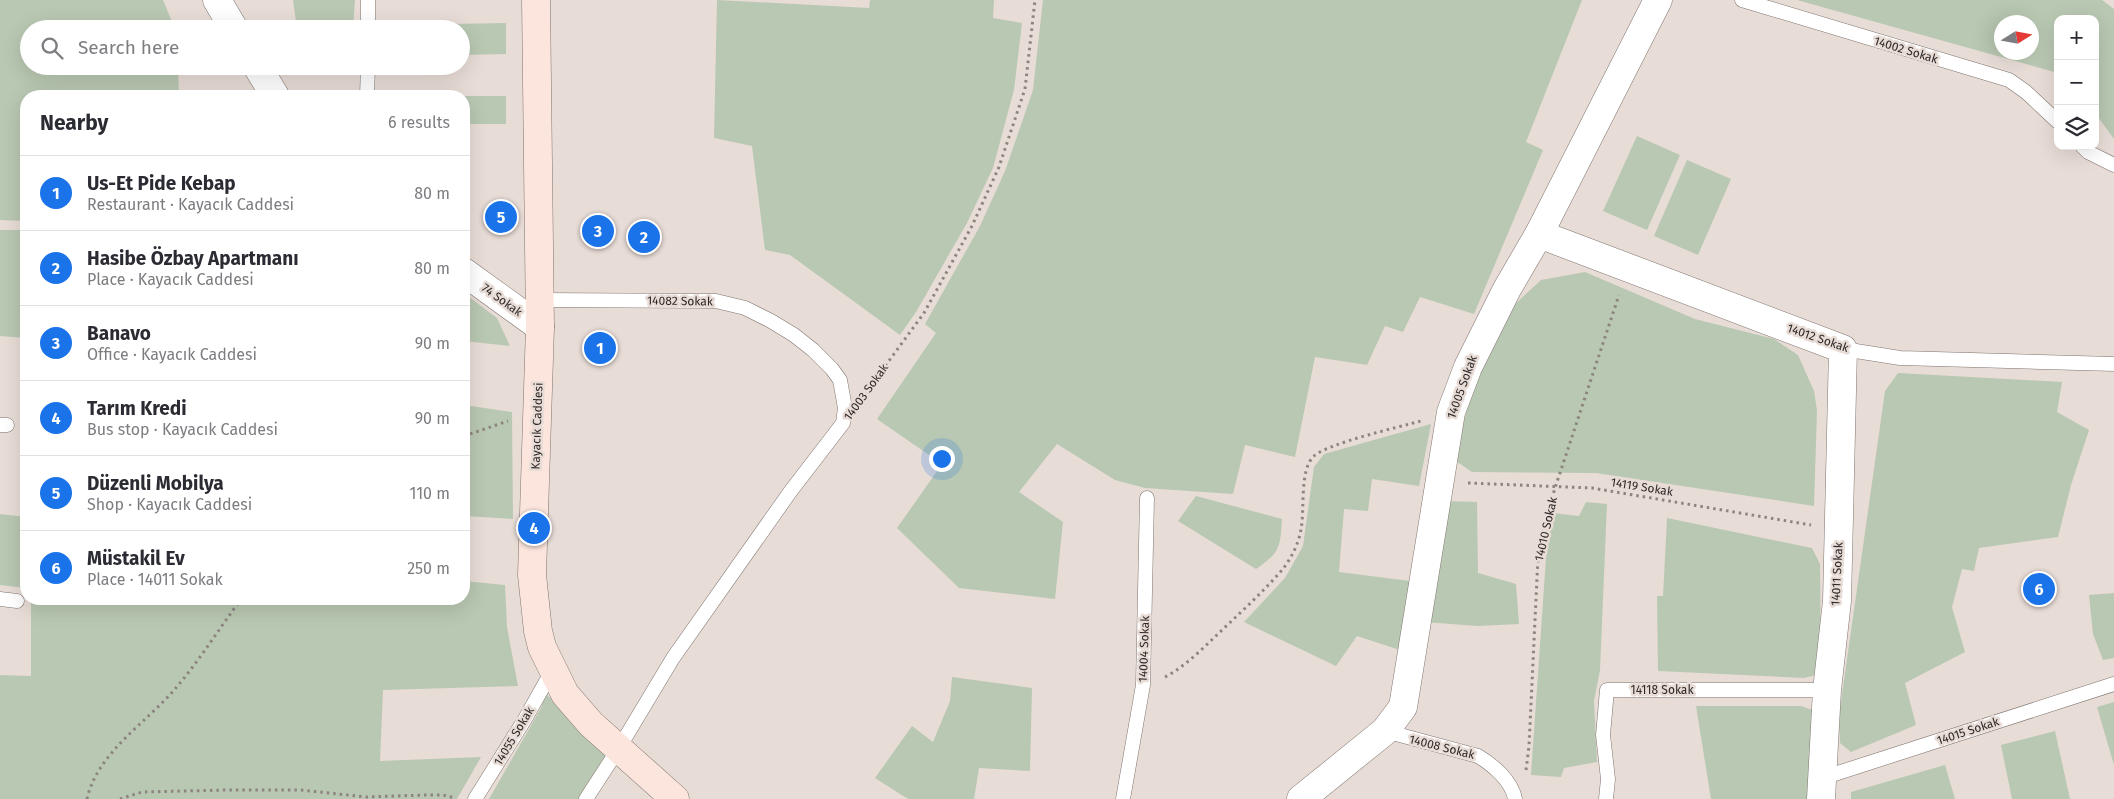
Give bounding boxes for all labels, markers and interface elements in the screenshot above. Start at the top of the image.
north arrow [1994,15,2039,60]
map controls [2054,15,2099,150]
button: + [2054,15,2099,60]
search box [20,20,470,75]
icon: search [38,34,66,62]
street label: 14002 Sokak [1872,34,1940,67]
text: Search here [78,36,179,59]
button: − [2054,60,2099,105]
button: layers [2054,105,2099,150]
text: Nearby [40,110,108,136]
text: 6 results [388,113,450,132]
text: Us-Et Pide Kebap [87,172,236,195]
text: 1 [52,184,60,203]
text: 80 m [414,184,450,203]
text: Restaurant · Kayacık Caddesi [87,195,294,214]
pin: 5 [485,198,517,236]
pin: 3 [582,212,614,250]
pin: 2 [628,218,660,256]
text: Hasibe Özbay Apartmanı [87,247,299,270]
text: 2 [52,259,60,278]
text: 80 m [414,259,450,278]
text: Place · Kayacık Caddesi [87,270,254,289]
street label: 74 Sokak [479,281,526,320]
street label: 14082 Sokak [647,293,714,309]
street label: 14012 Sokak [1785,321,1852,355]
text: Banavo [87,322,151,345]
pin: 1 [584,329,616,367]
text: 3 [52,334,60,353]
text: 90 m [415,334,450,353]
text: Office · Kayacık Caddesi [87,345,257,364]
street label: 14005 Sokak [1444,353,1480,421]
street label: 14003 Sokak [841,360,892,423]
street label: Kayacık Caddesi [528,382,546,470]
text: Tarım Kredi [87,397,187,420]
text: 4 [51,409,61,428]
text: 90 m [415,409,450,428]
text: Bus stop · Kayacık Caddesi [87,420,278,439]
your location [929,446,955,472]
text: Düzenli Mobilya [87,472,224,495]
street label: 14119 Sokak [1610,475,1675,499]
text: 5 [52,484,60,503]
text: 110 m [409,484,450,503]
text: Shop · Kayacık Caddesi [87,495,252,514]
street label: 14010 Sokak [1532,495,1560,562]
pin: 4 [518,509,550,547]
street label: 14011 Sokak [1828,541,1846,606]
text: Müstakil Ev [87,547,185,570]
text: 6 [51,559,61,578]
text: 250 m [407,559,450,578]
text: Place · 14011 Sokak [87,570,223,589]
pin: 6 [2023,570,2055,608]
street label: 14004 Sokak [1136,615,1152,683]
street label: 14118 Sokak [1630,683,1694,697]
street label: 14055 Sokak [491,704,537,768]
street label: 14015 Sokak [1935,714,2002,748]
street label: 14008 Sokak [1408,732,1477,762]

